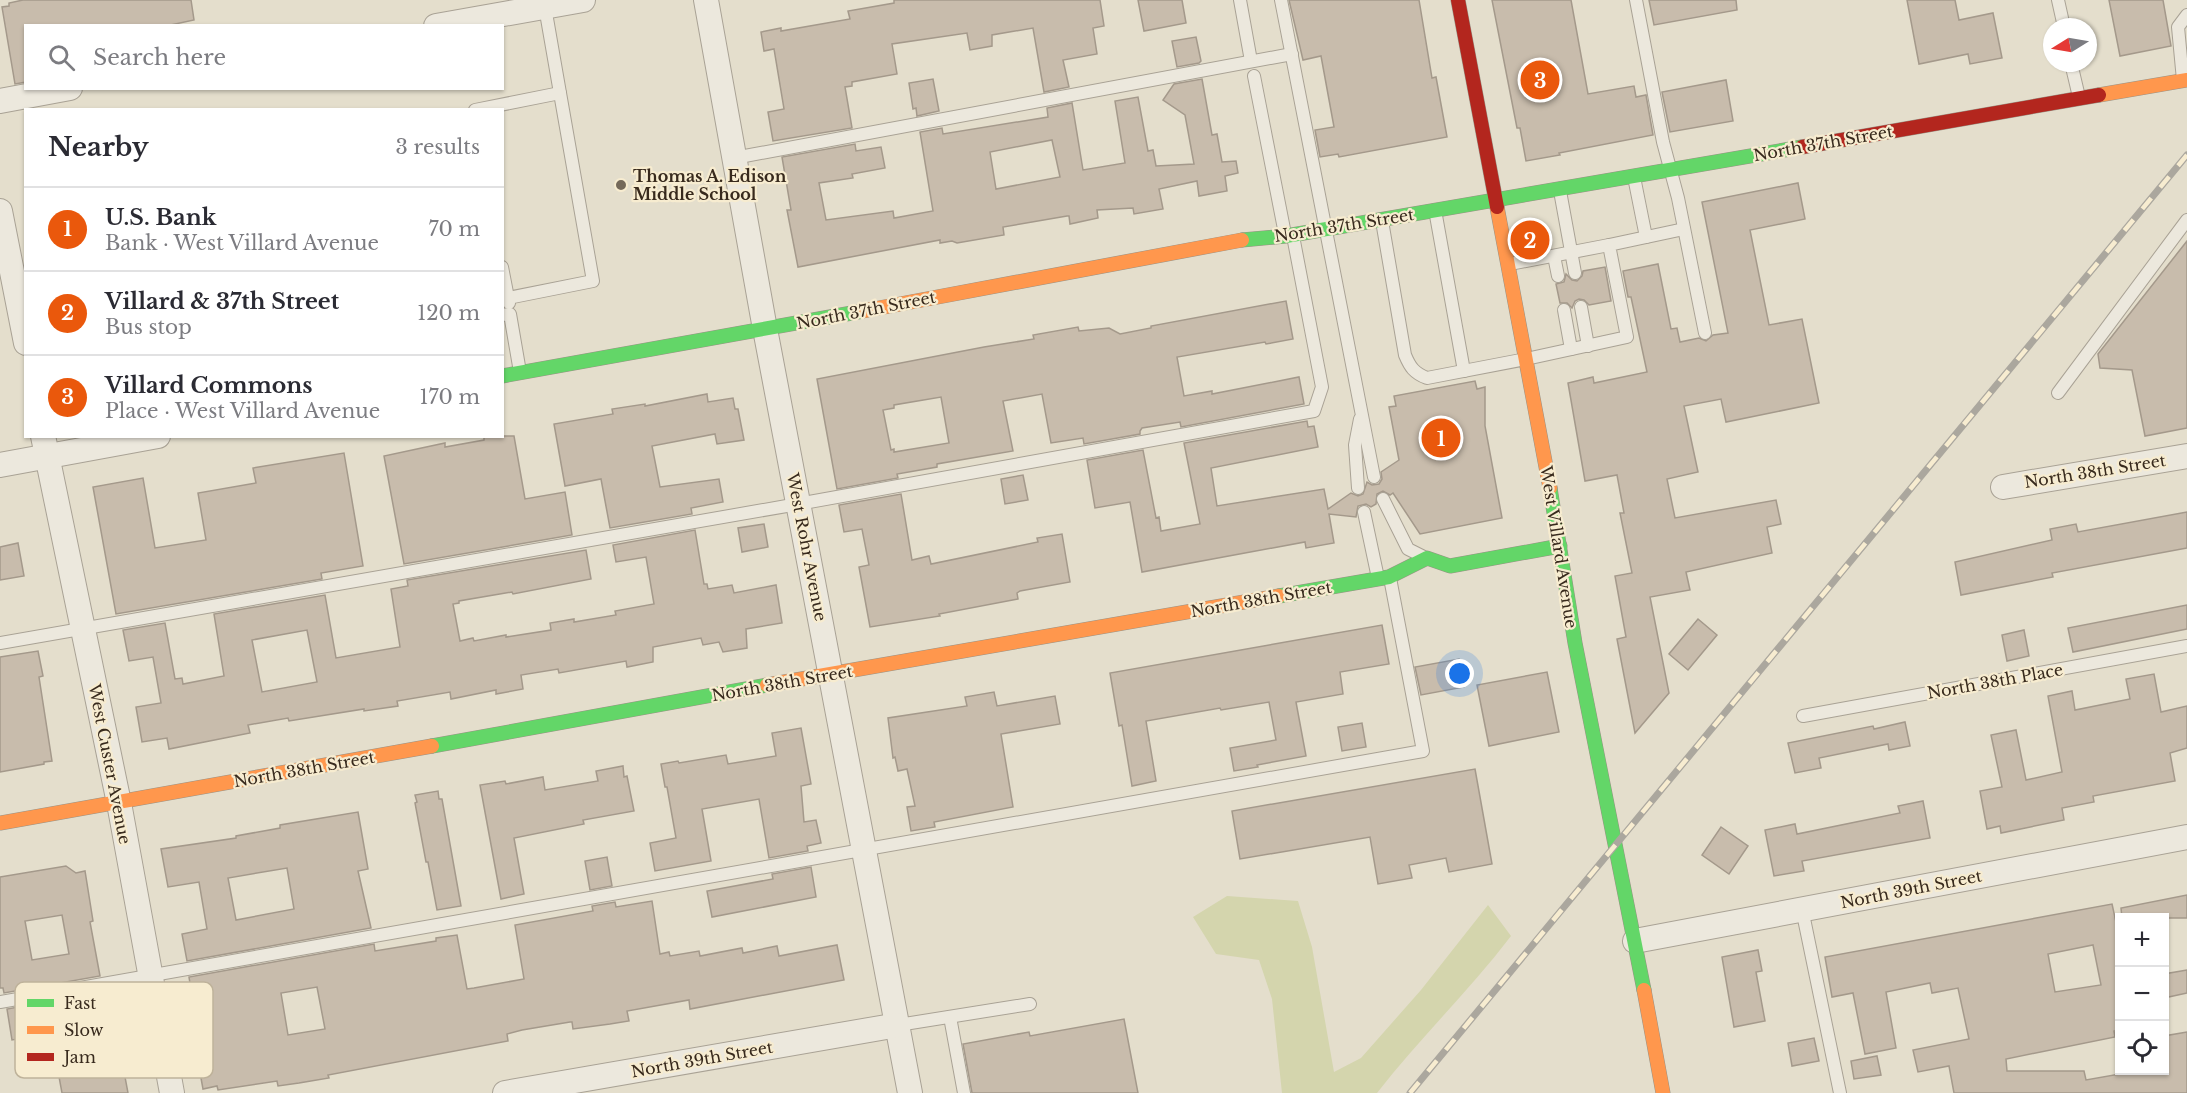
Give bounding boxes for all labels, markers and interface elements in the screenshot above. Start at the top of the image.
north arrow [2043,18,2097,72]
search box [24,24,504,90]
icon: search [45,41,78,74]
text: Search here [93,44,226,71]
pin: 3 [1520,58,1560,103]
street label: North 37th Street [1752,121,1894,165]
text: Nearby [48,131,149,163]
text: 3 results [396,135,480,159]
place label: Thomas A. Edison Middle School [633,166,787,204]
marker: Thomas A. Edison Middle School [614,178,628,192]
text: U.S. Bank [105,204,216,231]
street label: North 37th Street [1273,204,1415,246]
text: 1 [63,217,72,241]
text: 70 m [428,217,480,241]
pin: 2 [1510,218,1550,262]
text: Bank · West Villard Avenue [105,231,379,255]
street label: North 37th Street [795,287,937,333]
text: Villard & 37th Street [105,288,339,315]
text: 2 [61,301,74,325]
text: 120 m [417,301,480,325]
text: Bus stop [105,315,192,339]
text: Villard Commons [105,372,313,399]
text: 3 [61,385,74,409]
text: 170 m [420,385,480,409]
text: Place · West Villard Avenue [105,399,380,423]
pin: 1 [1422,416,1460,460]
street label: North 38th Street [2023,450,2167,492]
street label: West Villard Avenue [1536,463,1582,630]
street label: West Rohr Avenue [783,470,831,623]
street label: North 38th Street [1189,577,1333,621]
your location [1445,659,1474,688]
street label: North 38th Place [1925,659,2065,703]
street label: North 38th Street [710,661,854,705]
street label: West Custer Avenue [84,681,135,846]
street label: North 38th Street [232,747,376,791]
street label: North 39th Street [1839,865,1983,913]
map controls [2115,913,2169,1075]
button: + [2115,913,2169,967]
button: − [2115,967,2169,1021]
legend [15,982,213,1078]
text: Fast [64,993,96,1013]
text: Slow [64,1020,104,1040]
button: locate [2115,1021,2169,1075]
street label: North 39th Street [630,1037,774,1081]
text: Jam [62,1047,96,1067]

